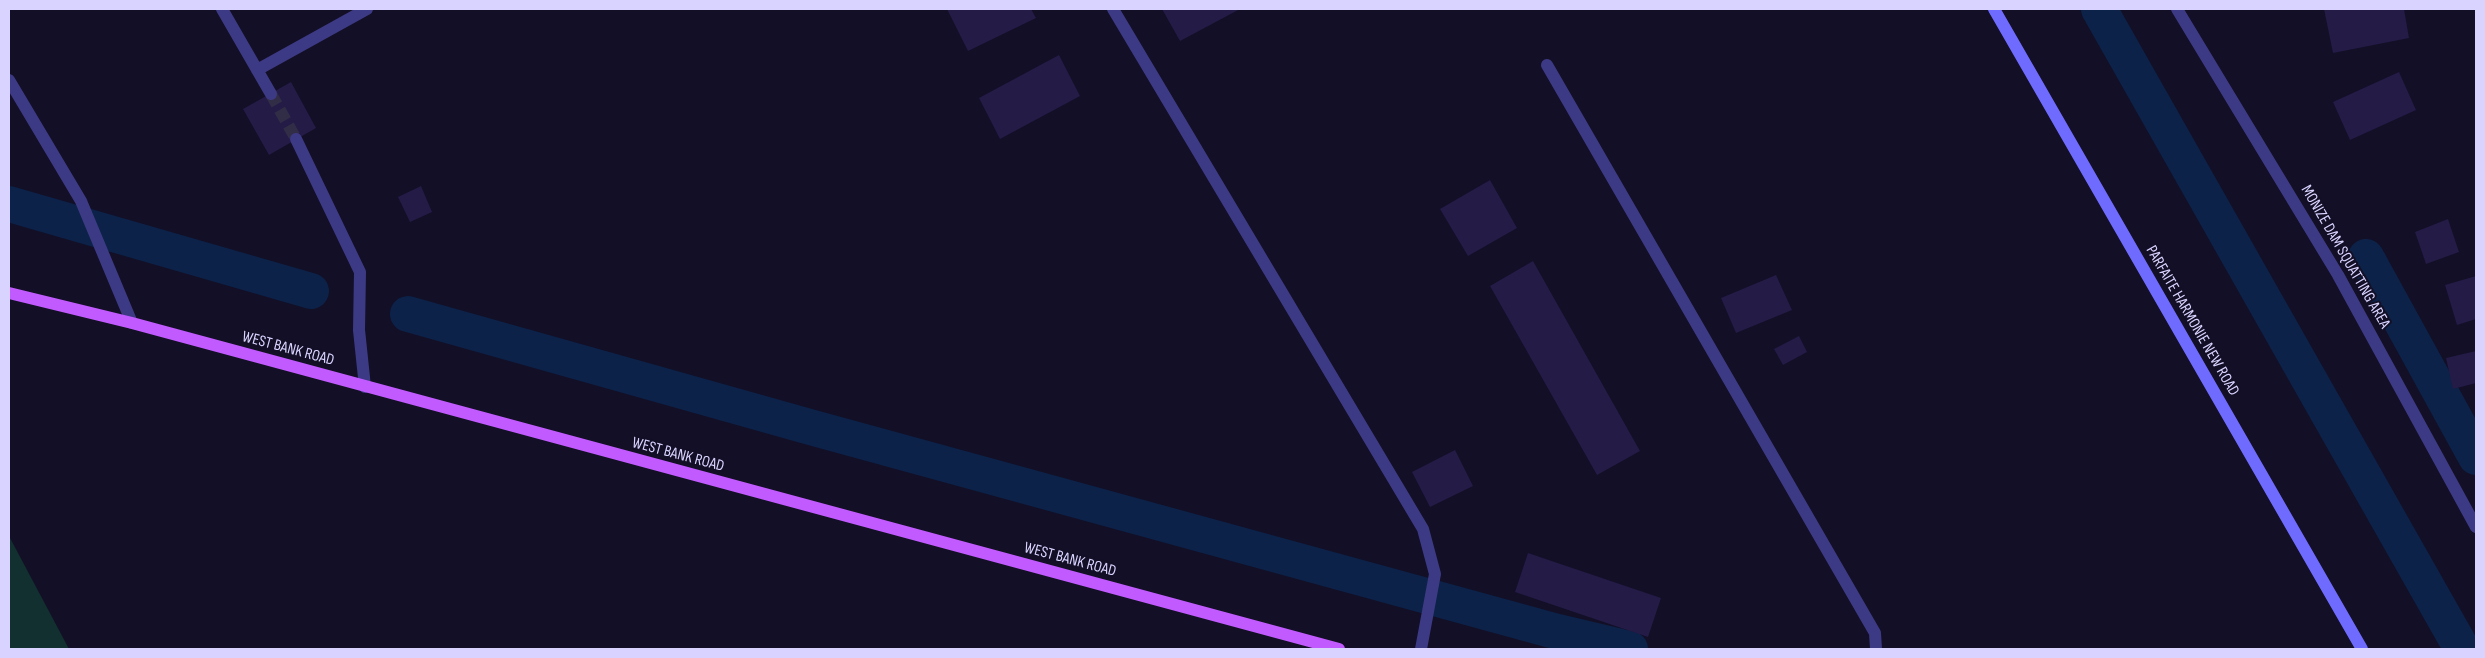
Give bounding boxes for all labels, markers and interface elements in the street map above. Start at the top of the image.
street label: MONIZE DAM SQUATTING AREA [2296,182,2394,332]
street label: PARFAITE HARMONIE NEW ROAD [2141,243,2243,399]
street label: WEST BANK ROAD [240,327,336,371]
street label: WEST BANK ROAD [630,433,726,477]
street label: WEST BANK ROAD [1022,538,1118,582]

